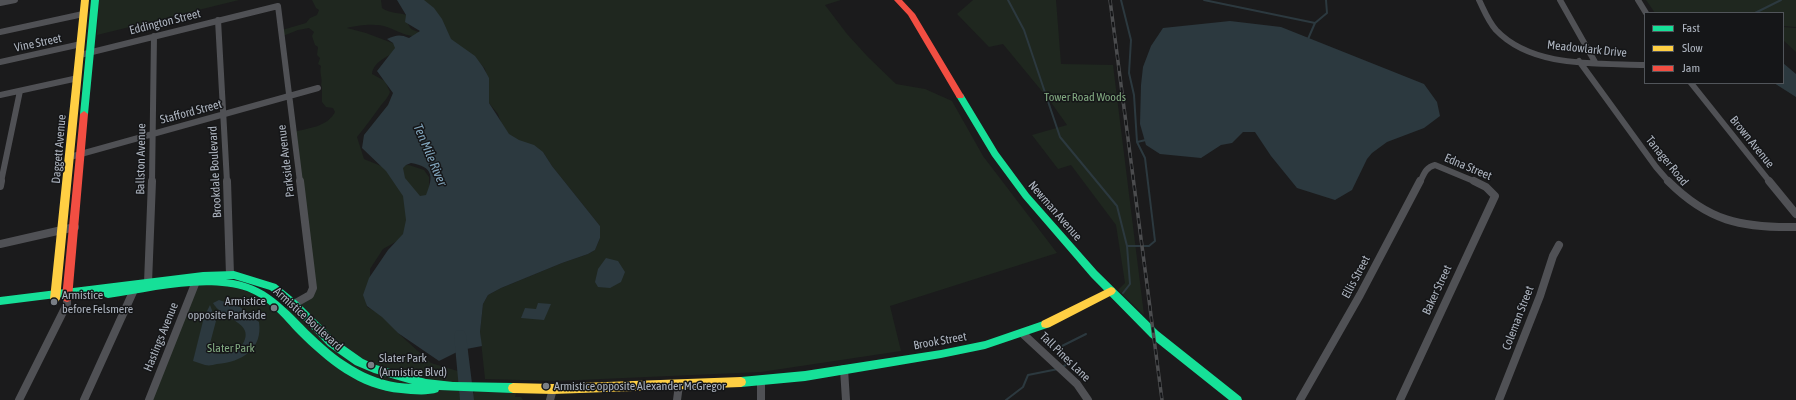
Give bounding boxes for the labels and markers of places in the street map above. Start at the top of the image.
place label: Armistice before Felsmere [62,288,133,316]
place label: Armistice opposite Parkside [188,294,266,322]
marker: Armistice before Felsmere [49,297,59,307]
marker: Armistice opposite Parkside [269,303,279,313]
place label: Slater Park (Armistice Blvd) [379,351,447,379]
marker: Slater Park (Armistice Blvd) [366,360,376,370]
place label: Armistice opposite Alexander McGregor [554,379,726,393]
marker: Armistice opposite Alexander McGregor [541,381,551,391]

